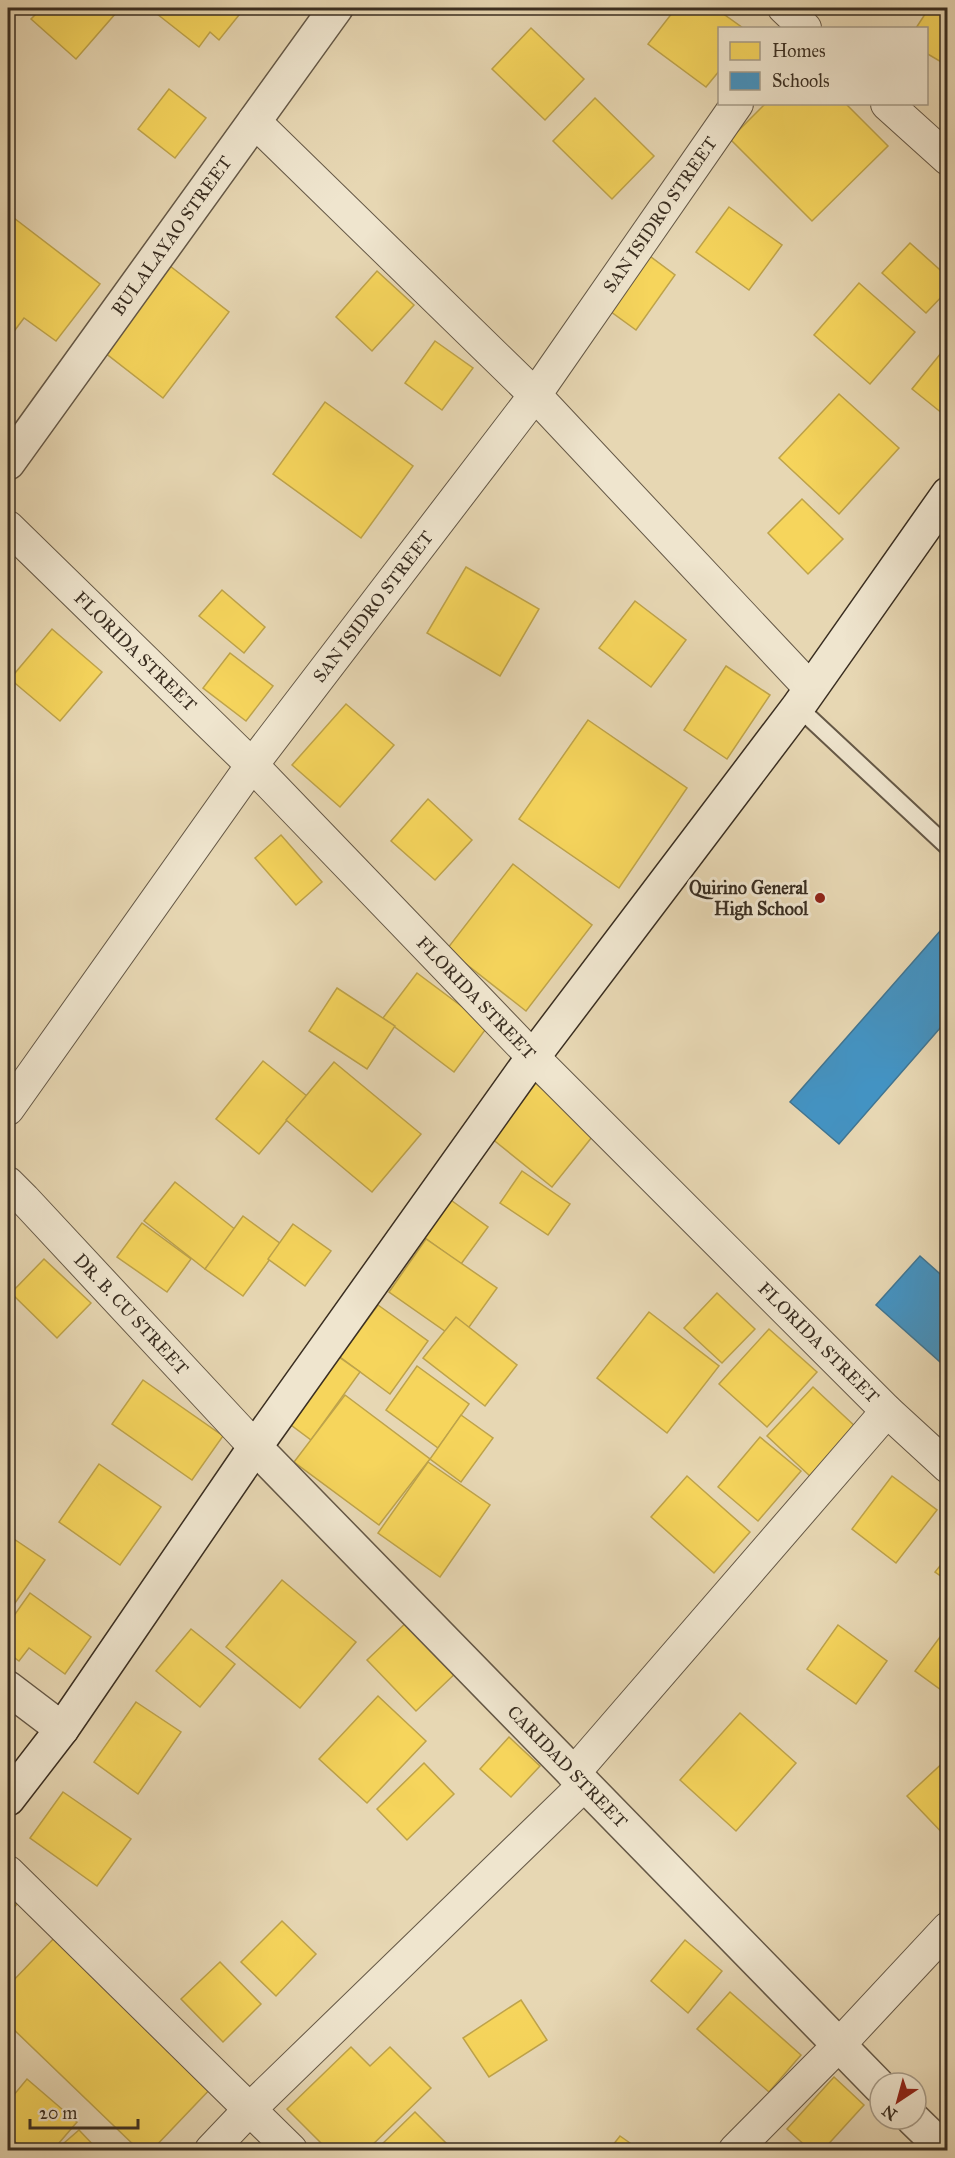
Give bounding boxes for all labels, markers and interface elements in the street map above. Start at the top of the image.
legend [718,27,928,105]
text: Homes [772,40,826,62]
text: Schools [772,70,830,92]
street label: SAN ISIDRO STREET [598,133,722,297]
street label: BULALAYAO STREET [107,152,237,320]
street label: SAN ISIDRO STREET [308,527,438,687]
street label: FLORIDA STREET [70,587,201,716]
place label: Quirino General High School [689,877,809,921]
marker: Quirino General High School [813,891,827,905]
street label: FLORIDA STREET [412,932,540,1064]
street label: DR. B. CU STREET [69,1249,193,1379]
street label: FLORIDA STREET [753,1277,884,1408]
street label: CARIDAD STREET [503,1701,632,1833]
north arrow [868,2071,928,2131]
scale bar [30,2092,138,2130]
text: N [878,2101,901,2124]
text: 20 m [39,2102,77,2124]

